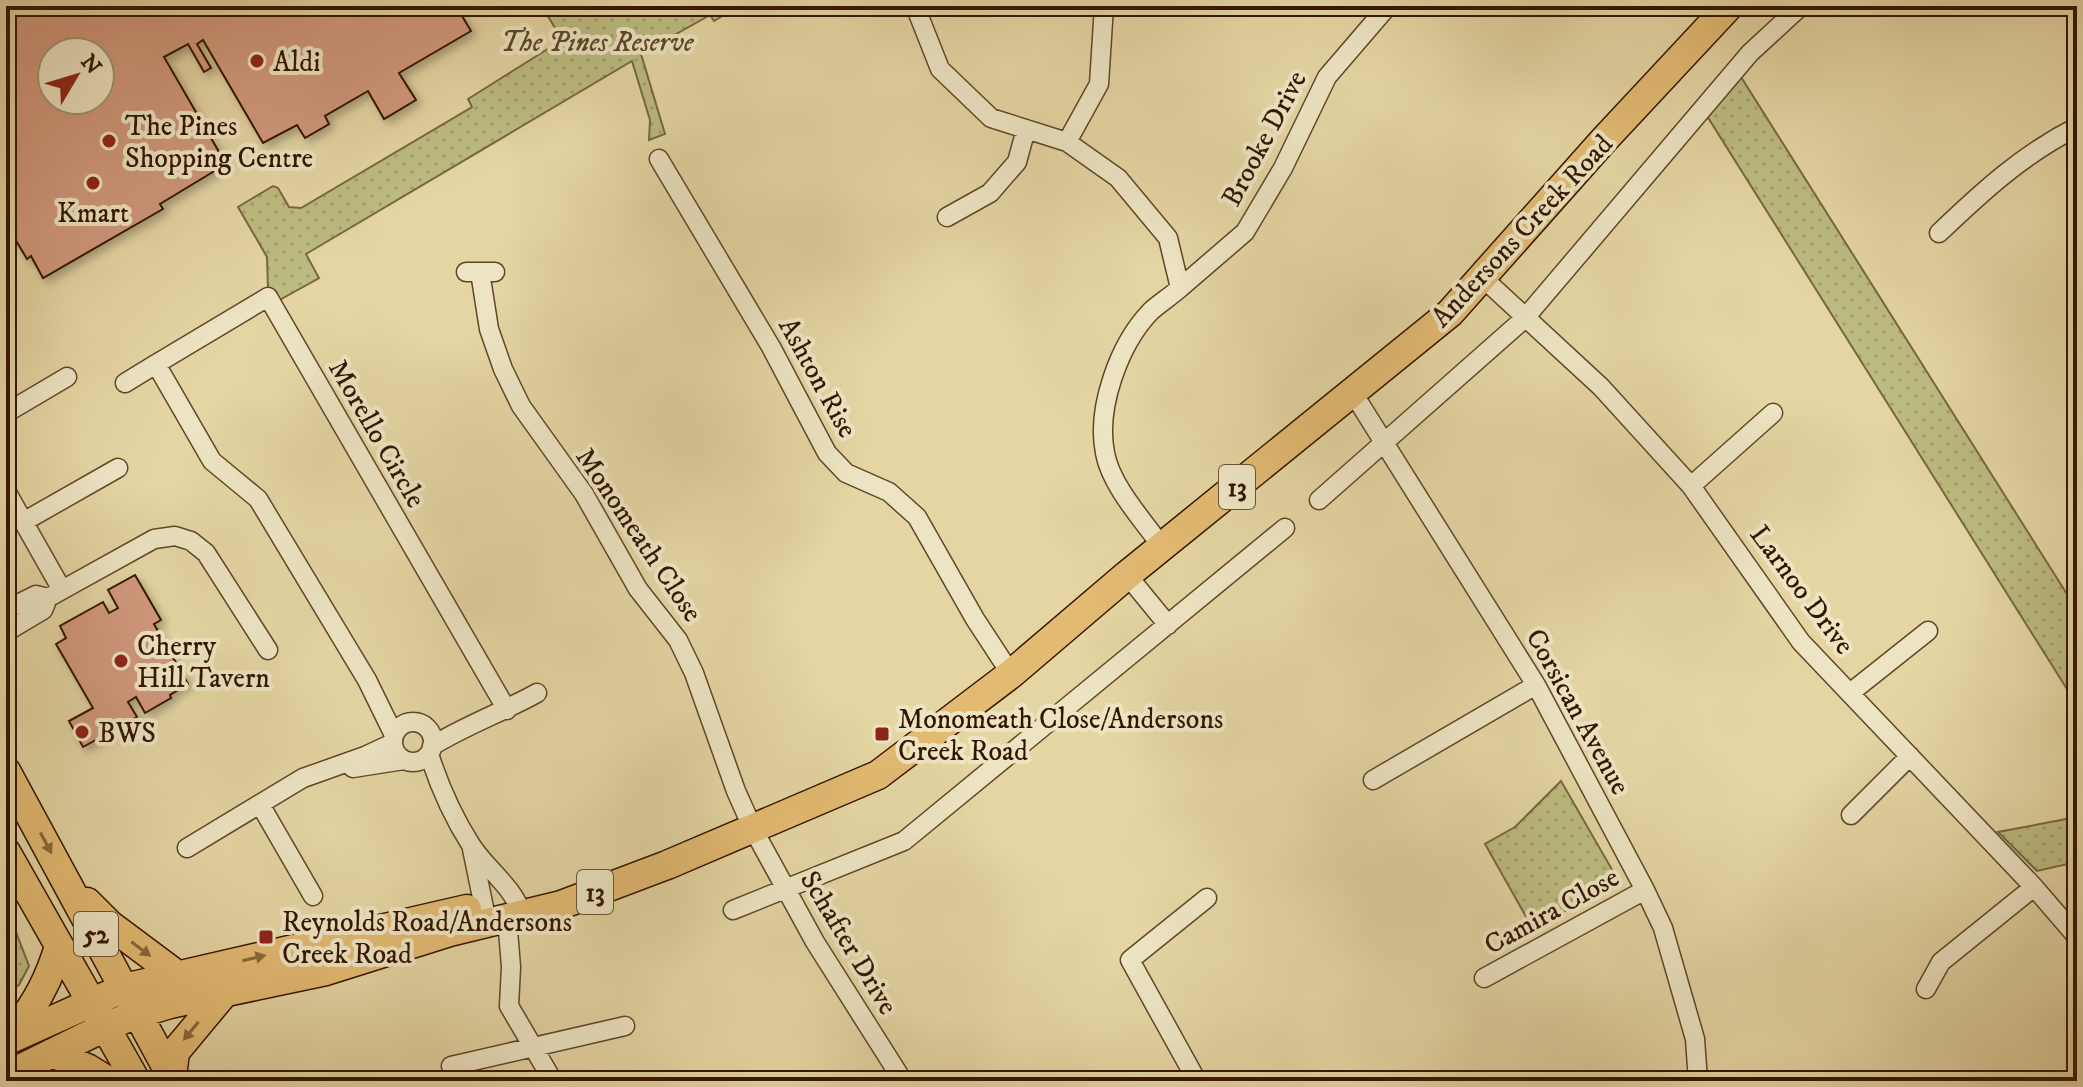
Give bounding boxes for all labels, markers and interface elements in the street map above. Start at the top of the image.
park label: The Pines Reserve [501,25,695,60]
north arrow [36,36,116,116]
place label: Aldi [273,45,320,80]
text: N [74,49,107,80]
marker: Aldi [248,52,266,70]
street label: Brooke Drive [1214,65,1315,213]
place label: The Pines Shopping Centre [125,109,313,176]
street label: Andersons Creek Road [1424,127,1621,335]
marker: The Pines Shopping Centre [100,132,118,150]
marker: Kmart [84,174,102,192]
place label: Kmart [57,196,129,231]
street label: Ashton Rise [770,312,865,444]
street label: Morello Circle [320,354,433,514]
street label: Monomeath Close [568,441,710,629]
road number: 13 [1219,465,1255,509]
street label: Larnoo Drive [1742,518,1862,661]
street label: Corsican Avenue [1518,623,1638,801]
place label: Cherry Hill Tavern [137,629,270,696]
marker: Cherry Hill Tavern [112,652,130,670]
place label: Monomeath Close/Andersons Creek Road [898,702,1223,769]
place label: BWS [98,716,156,751]
marker: BWS [73,723,91,741]
marker: Monomeath Close/Andersons Creek Road [873,725,891,743]
one-way arrow [39,832,53,854]
street label: Camira Close [1478,860,1625,963]
street label: Schafter Drive [792,865,905,1021]
road number: 13 [577,870,613,914]
place label: Reynolds Road/Andersons Creek Road [282,905,572,972]
road number: 52 [74,912,118,956]
marker: Reynolds Road/Andersons Creek Road [257,928,275,946]
one-way arrow [131,941,152,956]
one-way arrow [241,951,266,964]
one-way arrow [183,1021,200,1042]

